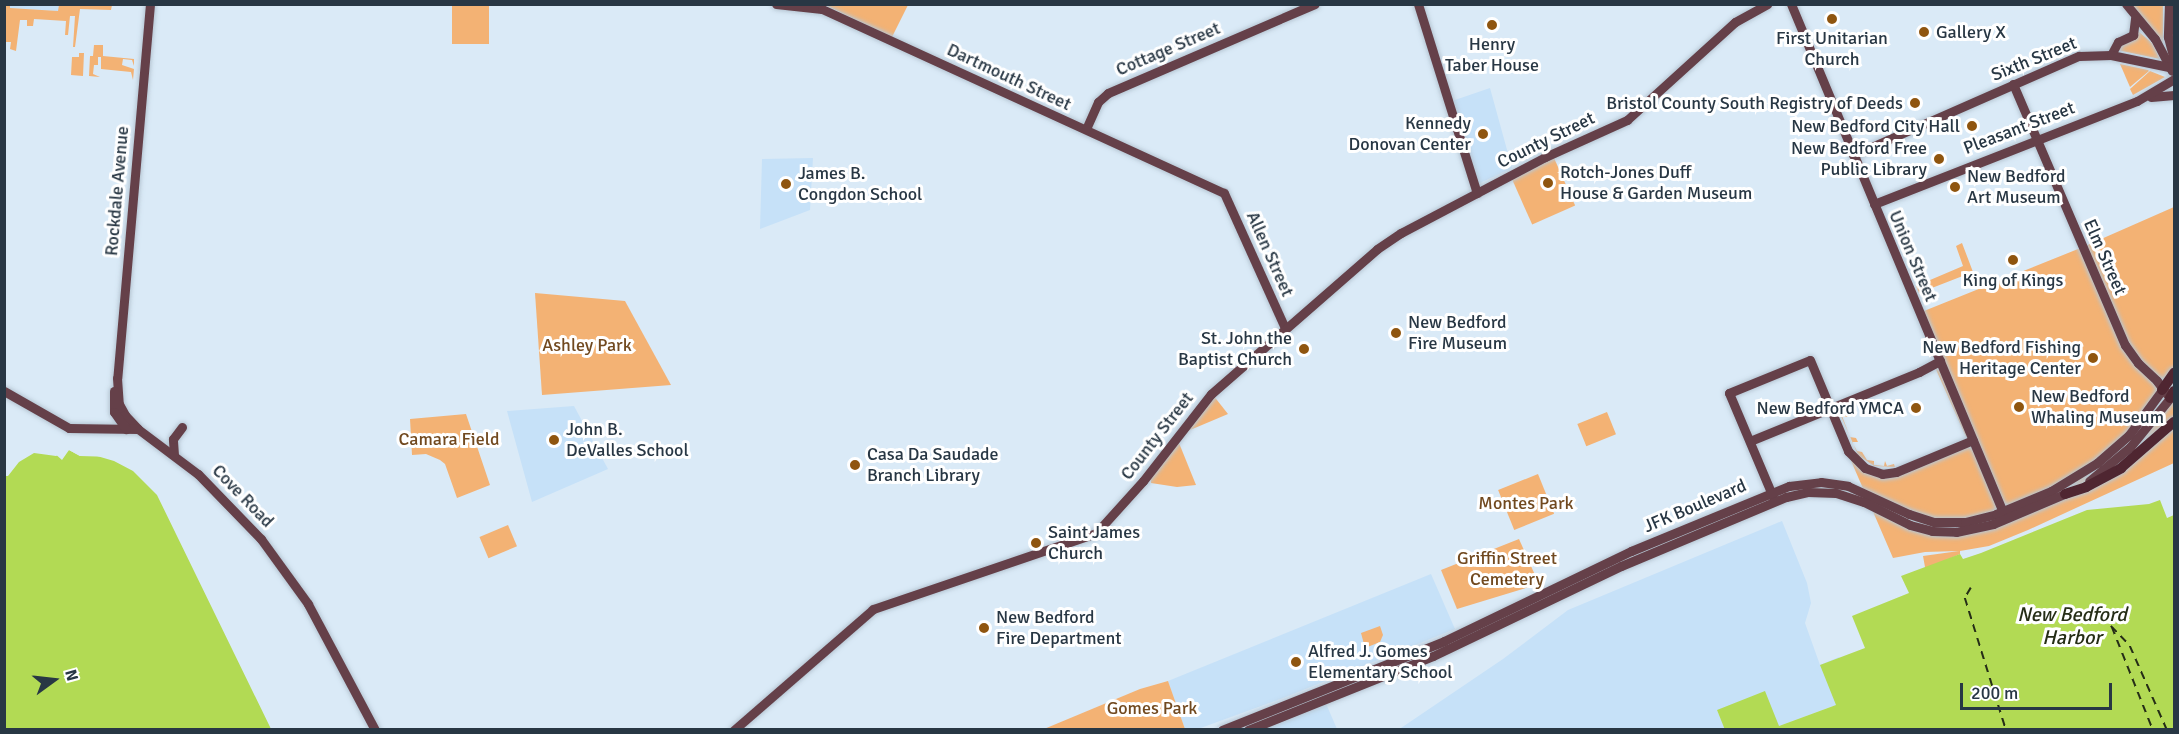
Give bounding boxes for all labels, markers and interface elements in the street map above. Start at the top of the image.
marker: First Unitarian Church [1825,12,1839,26]
street label: Cottage Street [1113,17,1223,81]
marker: Henry Taber House [1485,18,1499,32]
place label: Gallery X [1936,21,2006,43]
marker: Gallery X [1917,25,1931,39]
place label: First Unitarian Church [1776,28,1888,70]
street label: Sixth Street [1988,32,2080,86]
place label: Henry Taber House [1445,34,1539,76]
street label: Dartmouth Street [944,39,1074,115]
place label: Bristol County South Registry of Deeds [1606,92,1903,114]
marker: Bristol County South Registry of Deeds [1908,96,1922,110]
street label: Pleasant Street [1960,97,2078,159]
street label: County Street [1494,107,1598,173]
place label: Kennedy Donovan Center [1349,113,1471,156]
place label: New Bedford City Hall [1791,115,1960,137]
marker: New Bedford City Hall [1965,119,1979,133]
street label: Rockdale Avenue [101,125,133,257]
marker: Kennedy Donovan Center [1476,127,1490,141]
place label: New Bedford Free Public Library [1791,138,1927,180]
marker: New Bedford Free Public Library [1932,152,1946,166]
place label: Rotch-Jones Duff House & Garden Museum [1560,162,1752,204]
place label: James B. Congdon School [798,163,922,206]
place label: New Bedford Art Museum [1967,166,2066,208]
marker: Rotch-Jones Duff House & Garden Museum [1541,176,1555,190]
marker: James B. Congdon School [779,177,793,191]
marker: New Bedford Art Museum [1948,180,1962,194]
street label: Union Street [1884,207,1942,305]
street label: Allen Street [1242,208,1298,300]
street label: Elm Street [2079,216,2131,298]
marker: King of Kings [2006,253,2020,267]
place label: King of Kings [1963,269,2063,291]
place label: New Bedford Fire Museum [1408,312,1507,354]
marker: New Bedford Fire Museum [1389,326,1403,340]
place label: St. John the Baptist Church [1178,328,1292,370]
park label: Ashley Park [542,334,632,356]
place label: New Bedford Fishing Heritage Center [1922,337,2081,380]
marker: St. John the Baptist Church [1297,342,1311,356]
marker: New Bedford Fishing Heritage Center [2086,351,2100,365]
place label: New Bedford Whaling Museum [2031,386,2164,428]
street label: County Street [1116,388,1198,484]
place label: New Bedford YMCA [1756,397,1904,419]
marker: New Bedford Whaling Museum [2012,400,2026,414]
marker: New Bedford YMCA [1909,401,1923,415]
place label: John B. DeValles School [566,419,689,462]
park label: Camara Field [399,428,499,450]
marker: John B. DeValles School [547,433,561,447]
place label: Casa Da Saudade Branch Library [867,444,999,486]
marker: Casa Da Saudade Branch Library [848,458,862,472]
street label: Cove Road [208,460,278,532]
street label: JFK Boulevard [1640,475,1750,537]
park label: Montes Park [1478,492,1574,514]
place label: Saint James Church [1048,522,1140,564]
marker: Saint James Church [1029,536,1043,550]
park label: Griffin Street Cemetery [1457,548,1557,590]
water label: New Bedford Harbor [2017,603,2127,650]
place label: New Bedford Fire Department [996,607,1122,650]
marker: New Bedford Fire Department [977,621,991,635]
place label: Alfred J. Gomes Elementary School [1308,641,1453,684]
north arrow [24,650,84,710]
marker: Alfred J. Gomes Elementary School [1289,655,1303,669]
text: N [60,667,82,683]
scale bar [1963,671,2114,709]
text: 200 m [1971,682,2018,704]
park label: Gomes Park [1107,697,1197,719]

